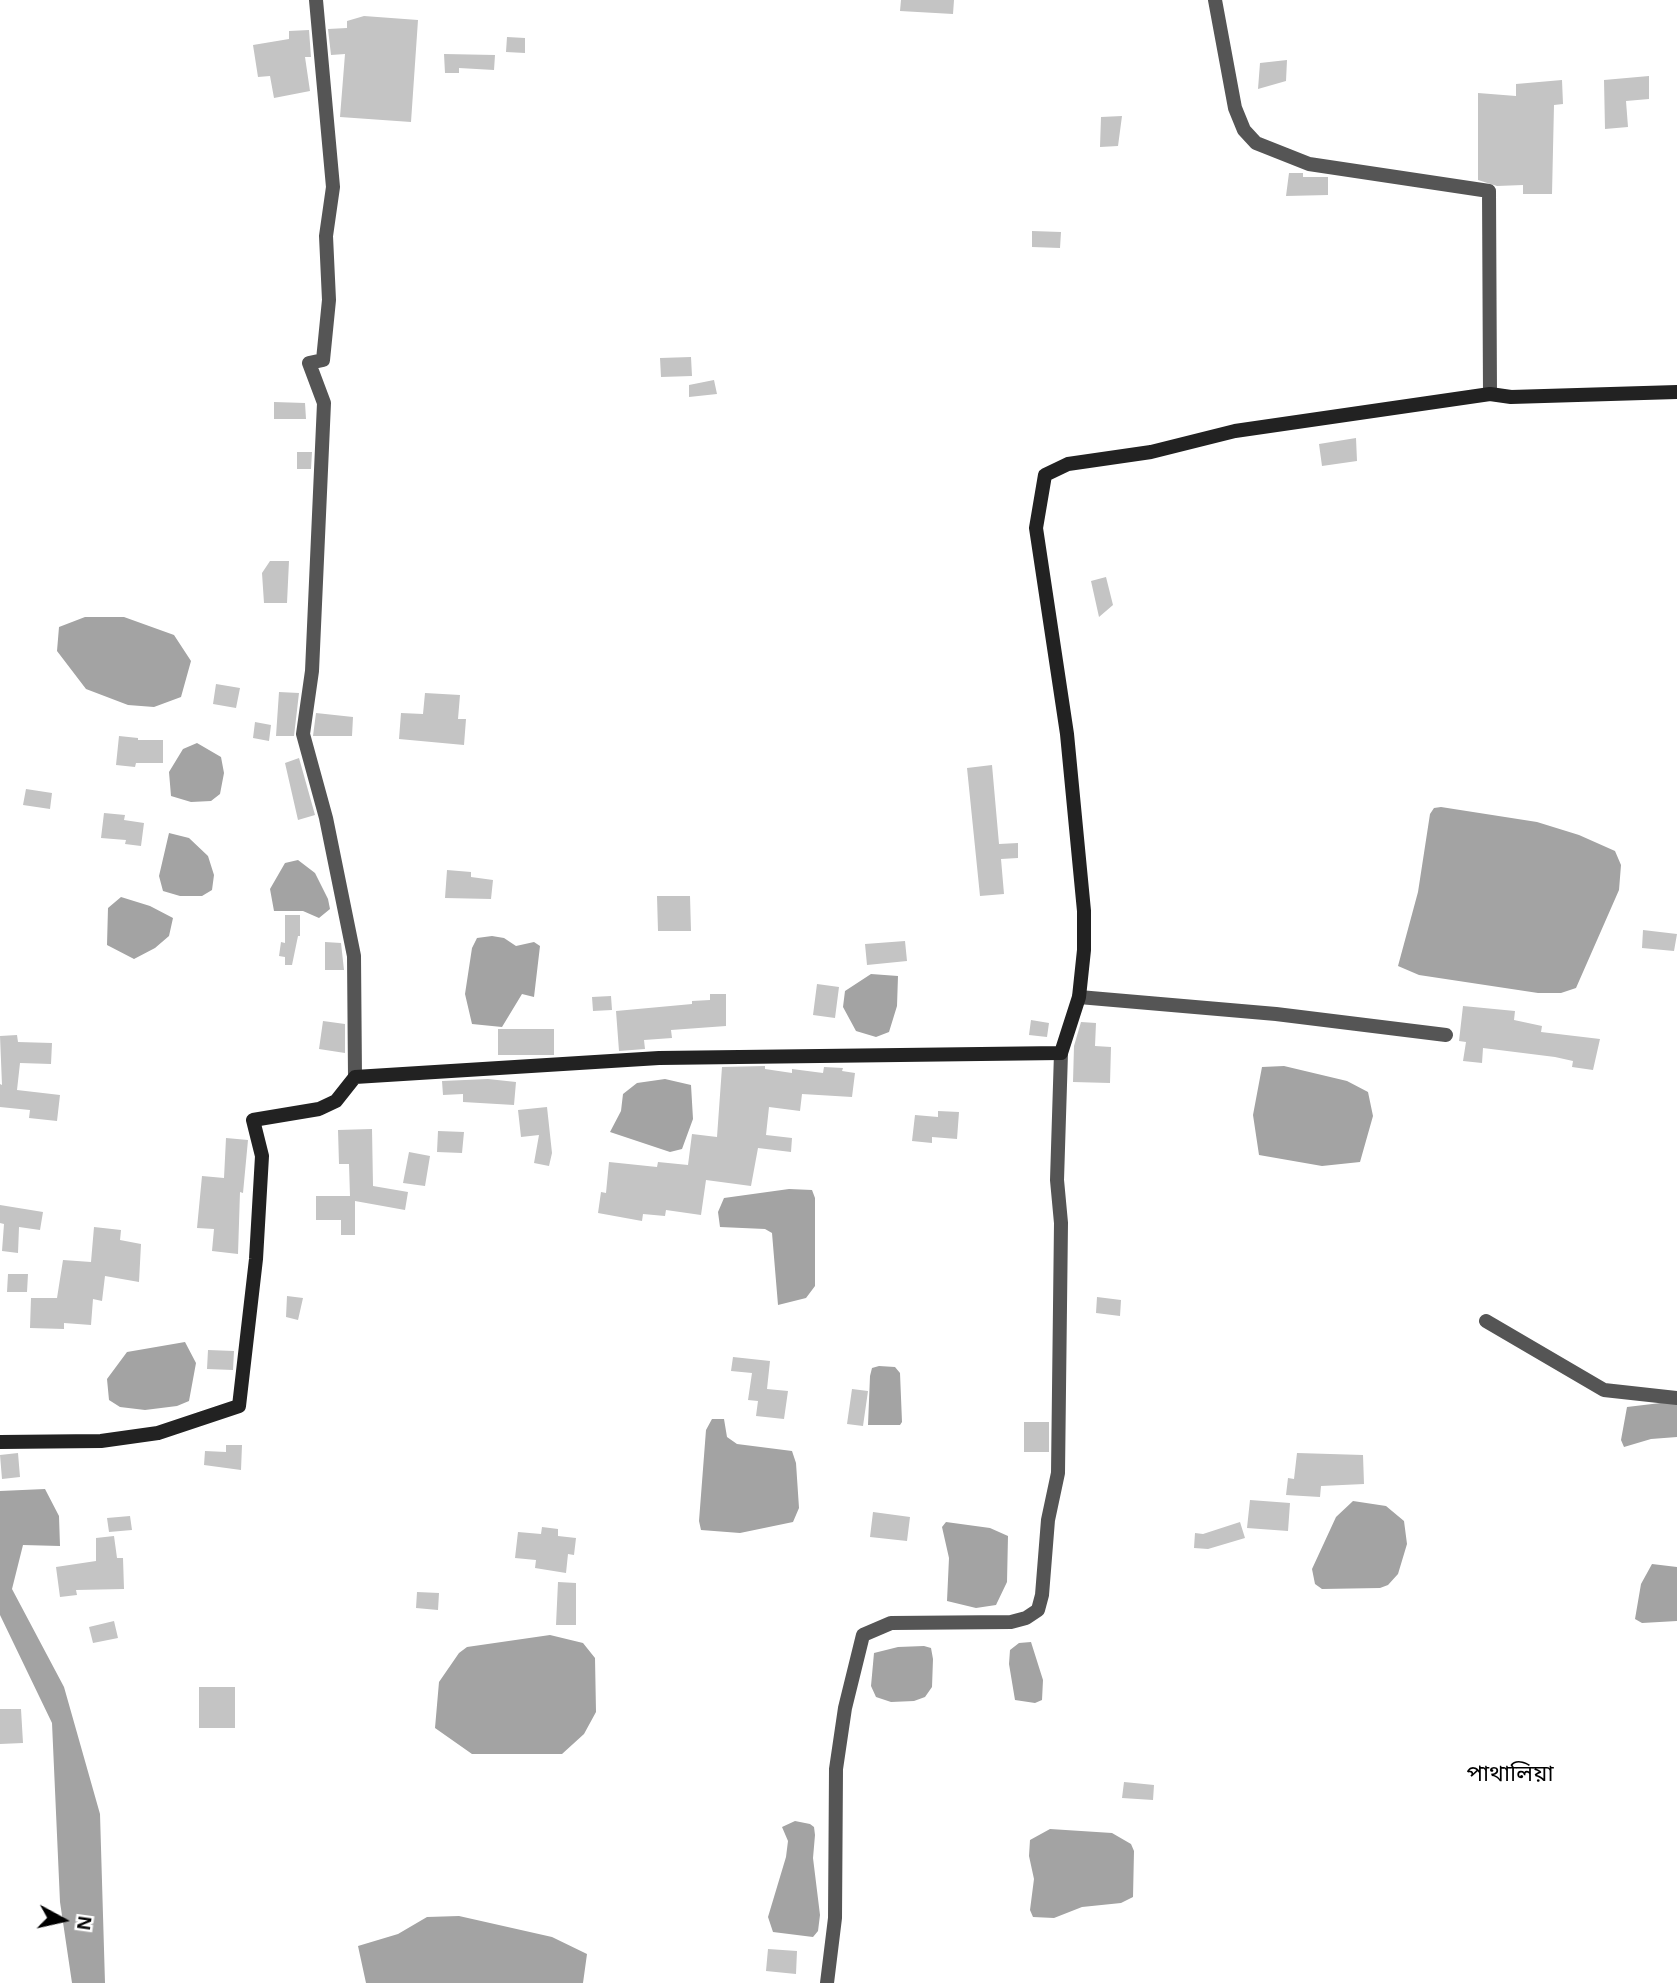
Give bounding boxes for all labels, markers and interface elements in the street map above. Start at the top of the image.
district label: পাথালিয়া [1467,1761,1553,1789]
north arrow [28,1885,98,1955]
text: N [73,1915,96,1931]

